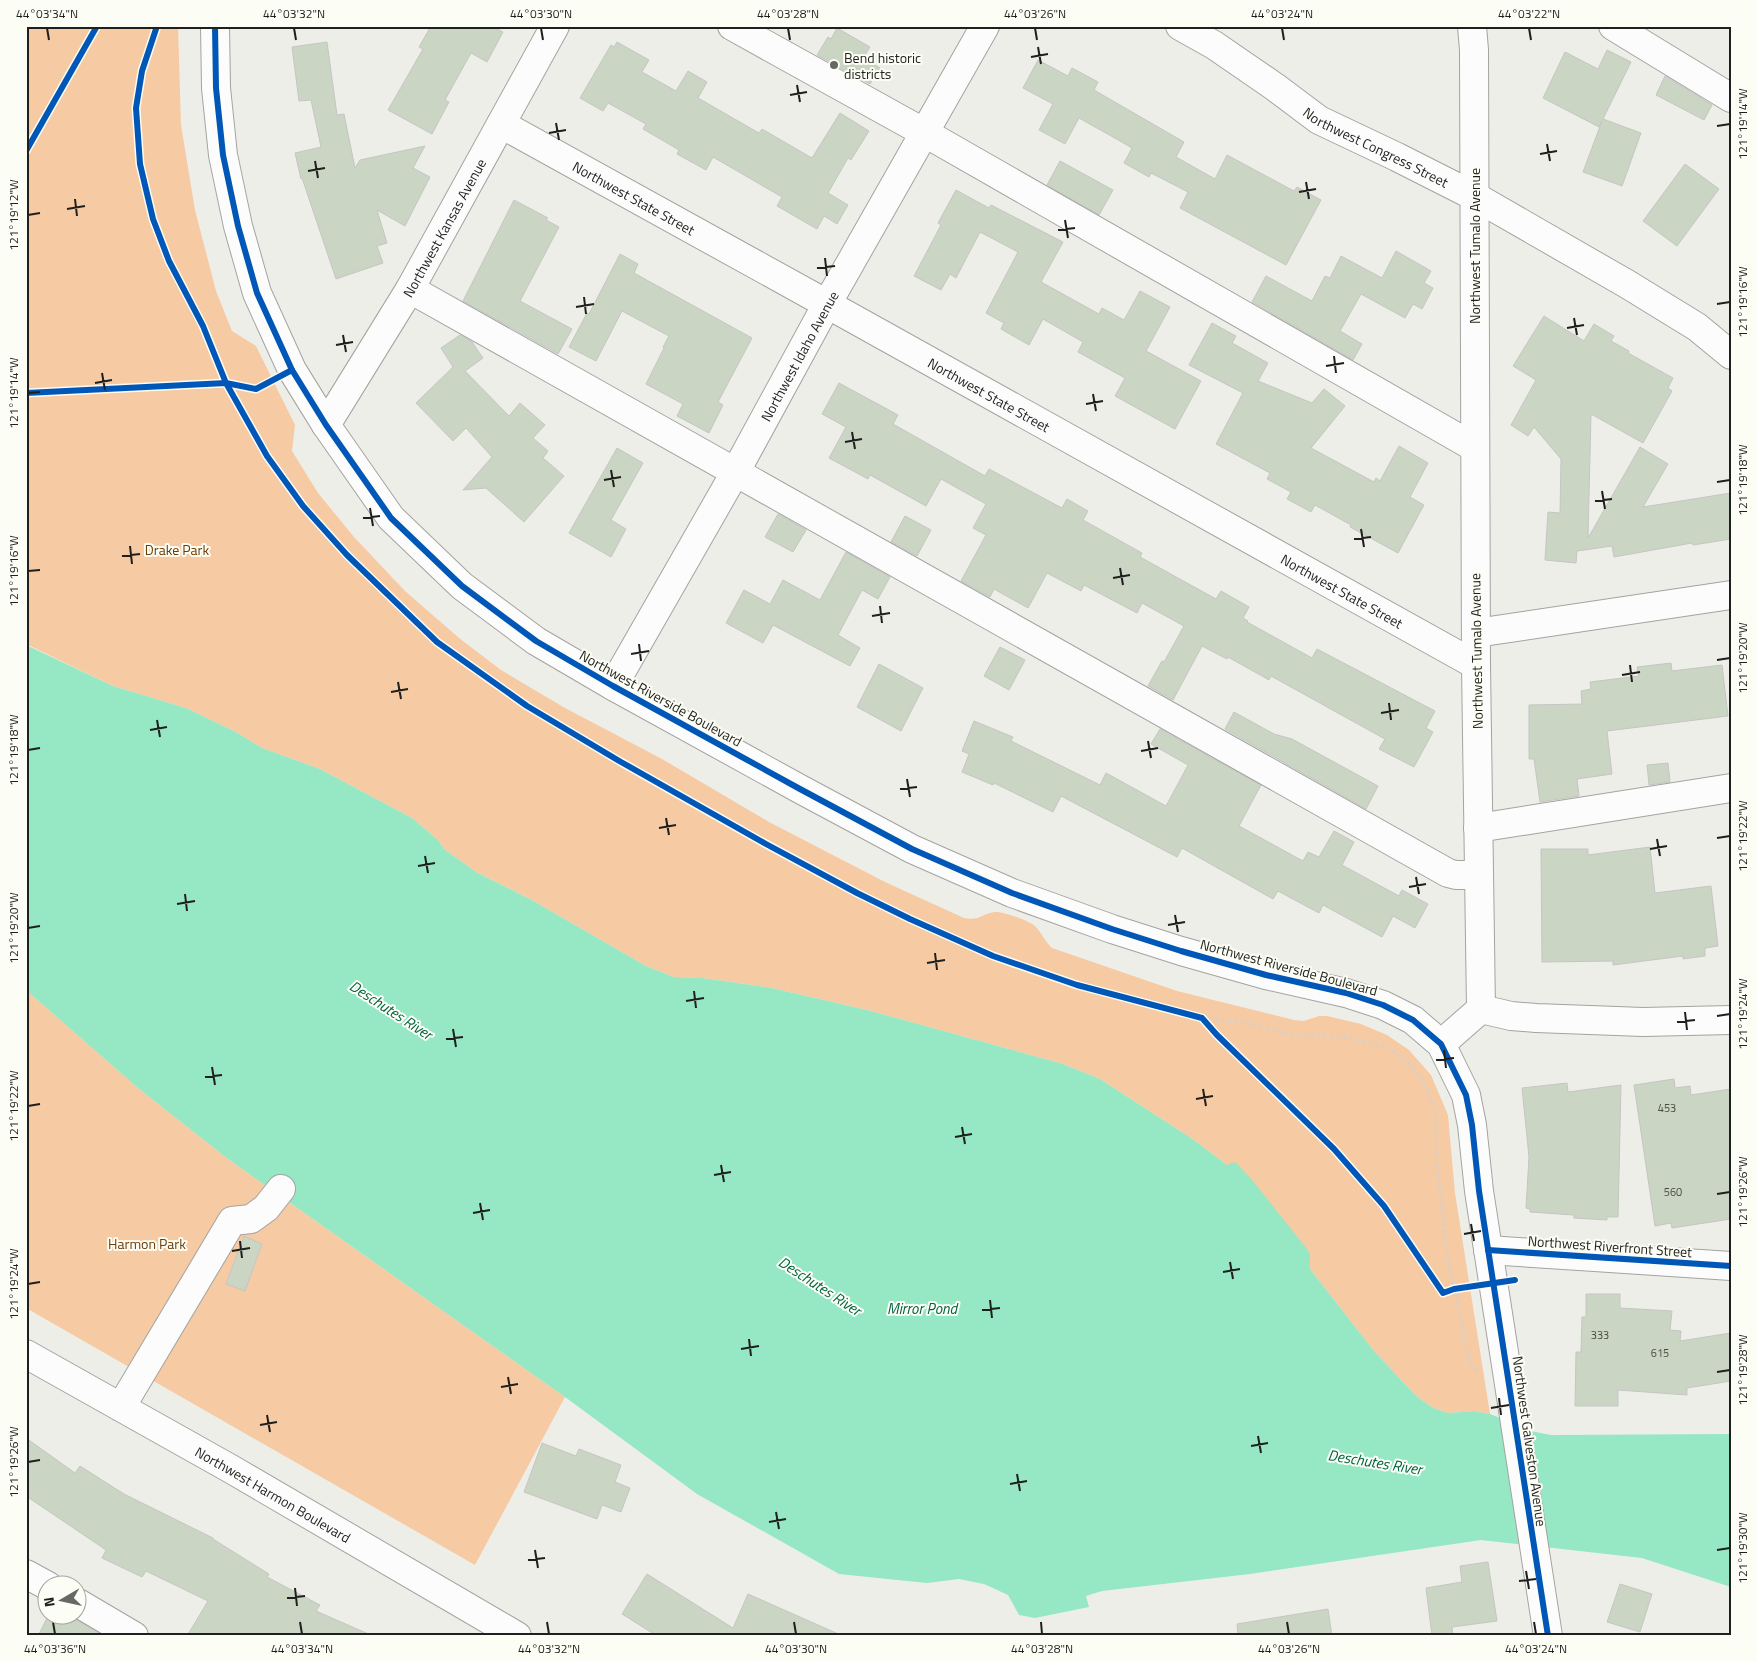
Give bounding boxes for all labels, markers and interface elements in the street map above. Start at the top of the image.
text: 44°03'34"N [16,4,78,23]
text: 44°03'32"N [263,4,325,23]
text: 44°03'30"N [510,4,572,23]
text: 44°03'28"N [757,4,819,23]
text: 44°03'26"N [1004,4,1066,23]
text: 44°03'24"N [1251,4,1313,23]
text: 44°03'22"N [1498,4,1560,23]
place label: Bend historic districts [844,47,921,84]
marker: Bend historic districts [828,59,840,71]
text: 121°19'14"W [1733,88,1752,160]
street label: Northwest Congress Street [1299,101,1452,192]
street label: Northwest Kansas Avenue [397,154,491,301]
street label: Northwest State Street [569,155,699,240]
street label: Northwest Tumalo Avenue [1464,168,1485,324]
text: 121°19'12"W [4,179,23,251]
text: 121°19'16"W [1733,266,1752,338]
street label: Northwest Idaho Avenue [755,287,843,425]
street label: Northwest State Street [924,352,1054,437]
text: 121°19'14"W [4,357,23,429]
text: 121°19'18"W [1733,444,1752,516]
text: 121°19'16"W [4,535,23,607]
park label: Drake Park [145,539,209,560]
street label: Northwest State Street [1277,548,1407,633]
street label: Northwest Tumalo Avenue [1464,573,1488,729]
text: 121°19'20"W [1733,622,1752,694]
street label: Northwest Riverside Boulevard [576,644,746,752]
text: 121°19'18"W [4,714,23,786]
text: 121°19'22"W [1733,800,1752,872]
text: 121°19'20"W [4,892,23,964]
street label: Northwest Riverside Boulevard [1198,933,1380,1001]
water label: Deschutes River [345,975,439,1047]
text: 121°19'24"W [1733,978,1752,1050]
text: 121°19'22"W [4,1070,23,1142]
house number: 453 [1658,1100,1676,1116]
text: 121°19'26"W [1733,1156,1752,1228]
house number: 560 [1664,1184,1682,1200]
street label: Northwest Riverfront Street [1527,1230,1693,1262]
park label: Harmon Park [108,1233,186,1254]
text: 121°19'24"W [4,1248,23,1320]
water label: Deschutes River [774,1251,868,1323]
water label: Mirror Pond [887,1297,959,1320]
house number: 333 [1591,1327,1609,1343]
text: 121°19'28"W [1733,1334,1752,1406]
house number: 615 [1651,1345,1669,1361]
street label: Northwest Galveston Avenue [1508,1354,1552,1528]
text: 121°19'26"W [4,1426,23,1498]
street label: Northwest Harmon Boulevard [191,1441,355,1547]
water label: Deschutes River [1326,1443,1426,1481]
text: 121°19'30"W [1733,1512,1752,1584]
north arrow [38,1574,88,1624]
text: N [38,1596,60,1609]
text: 44°03'36"N [24,1639,86,1658]
text: 44°03'34"N [271,1639,333,1658]
text: 44°03'32"N [518,1639,580,1658]
text: 44°03'30"N [765,1639,827,1658]
text: 44°03'28"N [1011,1639,1073,1658]
text: 44°03'26"N [1258,1639,1320,1658]
text: 44°03'24"N [1505,1639,1567,1658]

